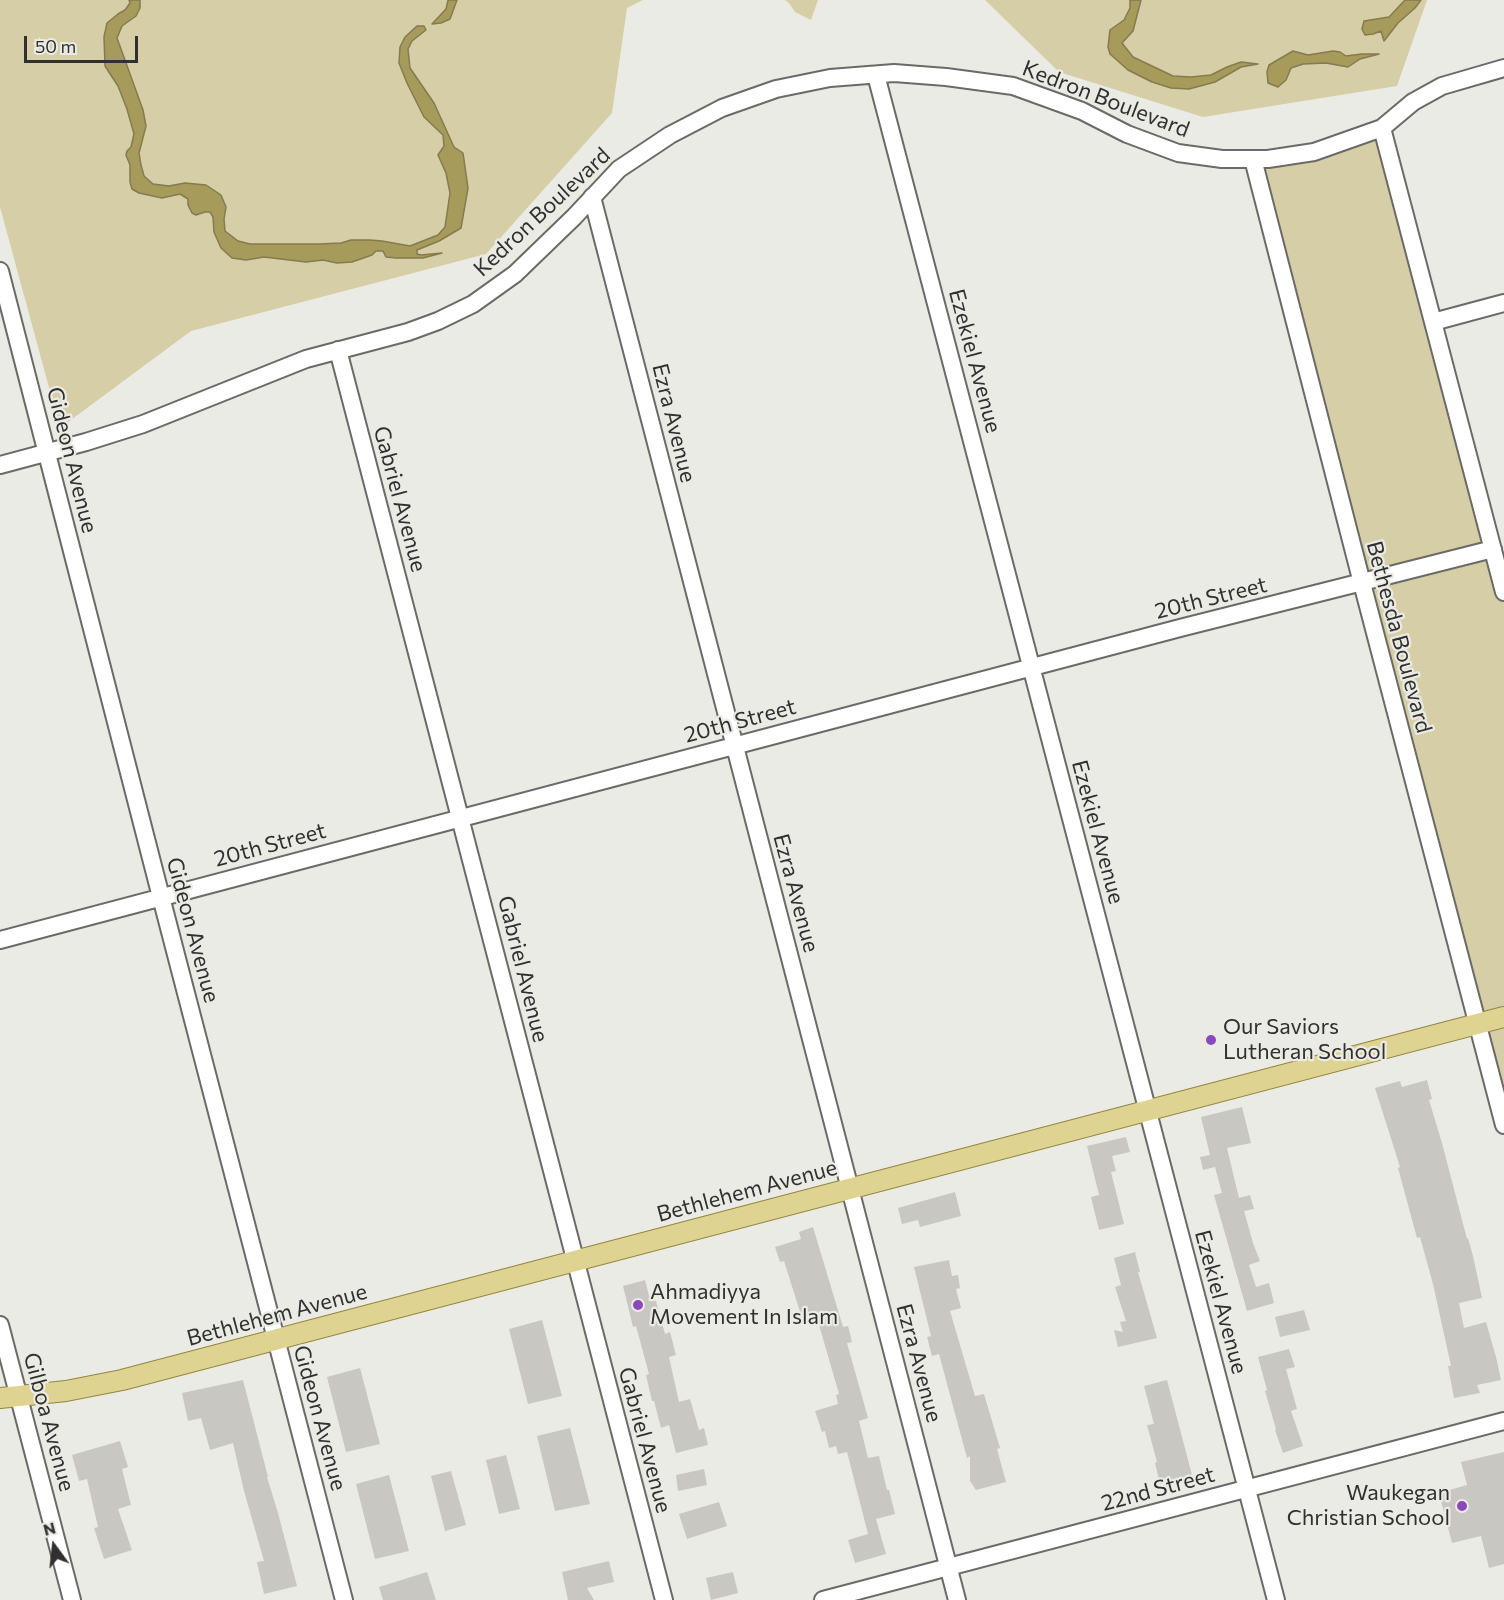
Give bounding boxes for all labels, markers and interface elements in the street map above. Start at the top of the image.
scale bar [27,24,141,62]
text: 50 m [35,35,76,57]
street label: Kedron Boulevard [1019,55,1193,143]
street label: Kedron Boulevard [468,142,616,282]
street label: Ezekiel Avenue [943,286,1007,436]
street label: Ezra Avenue [646,361,702,485]
street label: Gideon Avenue [41,384,103,536]
street label: Gabriel Avenue [368,423,432,575]
street label: Bethesda Boulevard [1361,538,1437,736]
street label: 20th Street [1152,571,1270,625]
street label: 20th Street [681,693,799,749]
street label: Ezekiel Avenue [1066,757,1130,907]
street label: 20th Street [211,817,329,873]
street label: Ezra Avenue [768,831,824,955]
street label: Gideon Avenue [161,854,225,1006]
street label: Gabriel Avenue [492,893,554,1045]
place label: Our Saviors Lutheran School [1223,1014,1386,1066]
marker: Our Saviors Lutheran School [1204,1033,1218,1047]
street label: Bethlehem Avenue [654,1154,840,1228]
street label: Ezekiel Avenue [1189,1227,1253,1377]
street label: Bethlehem Avenue [184,1278,370,1352]
place label: Ahmadiyya Movement In Islam [650,1279,838,1330]
marker: Ahmadiyya Movement In Islam [631,1298,645,1312]
street label: Ezra Avenue [891,1301,947,1425]
street label: Gideon Avenue [288,1342,352,1494]
street label: Gilboa Avenue [18,1350,80,1494]
street label: Gabriel Avenue [613,1364,677,1516]
street label: 22nd Street [1099,1461,1217,1517]
place label: Waukegan Christian School [1287,1480,1450,1532]
marker: Waukegan Christian School [1455,1499,1469,1513]
north arrow [24,1516,84,1576]
text: N [41,1517,57,1539]

